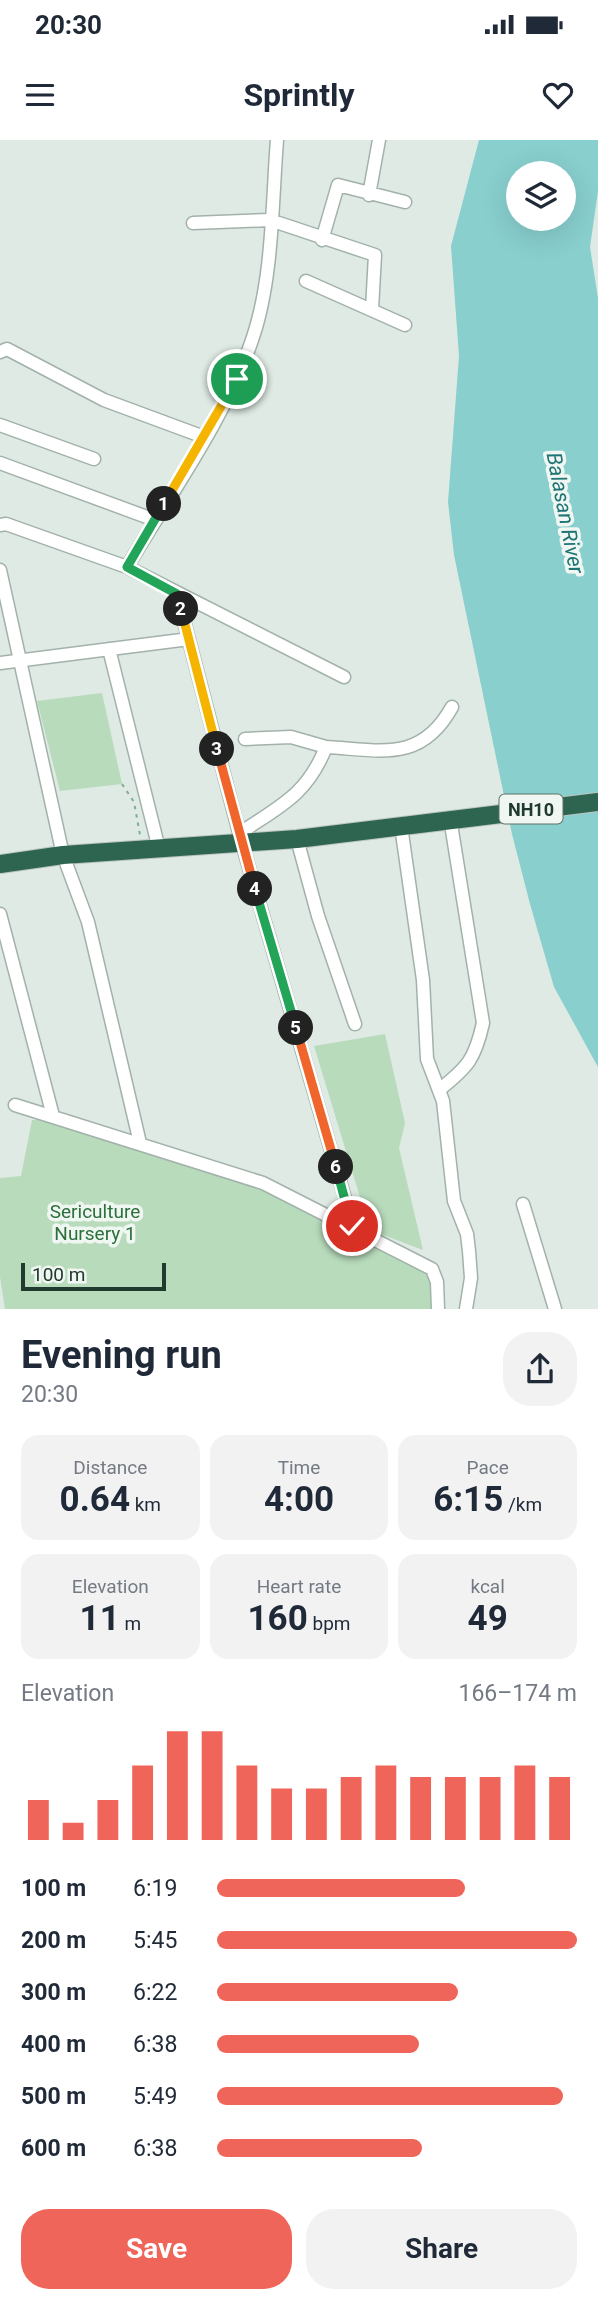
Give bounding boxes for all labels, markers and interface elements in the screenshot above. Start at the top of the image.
text: 20:30 [35,10,102,40]
icon: menu [21,76,59,114]
text: Sprintly [243,76,355,114]
icon: heart [539,76,577,114]
map controls [506,161,576,231]
button: layers [506,161,576,231]
pin [207,349,267,409]
icon: arrive [218,360,256,398]
water label: Balasan River [542,450,589,577]
pin: 1 [146,486,182,522]
text: 1 [158,492,169,515]
pin: 2 [164,592,198,626]
text: 2 [175,597,186,620]
pin: 3 [200,732,234,766]
text: 3 [211,737,222,760]
road number: NH10 [500,794,562,824]
pin: 4 [238,872,272,906]
text: 4 [249,877,260,900]
pin: 5 [278,1010,314,1046]
text: 5 [290,1016,301,1039]
pin: 6 [318,1150,354,1184]
text: 6 [330,1155,341,1178]
pin [322,1196,382,1256]
park label: Sericulture Nursery 1 [50,1200,140,1245]
icon: check [333,1207,371,1245]
scale bar [21,1260,166,1292]
text: 100 m [32,1263,85,1286]
button: share [503,1332,577,1406]
text: Evening run [21,1333,222,1377]
text: 20:30 [21,1381,78,1408]
text: Distance [73,1456,147,1479]
text: Time [278,1456,320,1479]
text: Pace [467,1456,509,1479]
text: 0.64 [60,1479,130,1520]
text: 4:00 [264,1479,334,1520]
text: 6:15 [433,1479,503,1520]
text: km [130,1493,161,1516]
text: /km [503,1493,542,1516]
text: Elevation [72,1575,149,1598]
text: Heart rate [257,1575,341,1598]
text: kcal [470,1575,505,1598]
text: 11 [80,1598,120,1639]
text: 160 [248,1598,308,1639]
text: 49 [468,1598,508,1639]
text: m [120,1612,141,1635]
text: bpm [308,1612,350,1635]
text: Elevation [21,1680,114,1707]
text: 166–174 m [458,1680,577,1707]
text: 100 m [21,1875,86,1902]
text: 6:19 [133,1875,177,1902]
text: 200 m [21,1927,86,1954]
text: 5:45 [133,1927,177,1954]
text: 300 m [21,1979,86,2006]
text: 6:22 [133,1979,177,2006]
text: 400 m [21,2031,86,2058]
text: 6:38 [133,2031,177,2058]
text: 500 m [21,2083,86,2110]
text: 5:49 [133,2083,177,2110]
text: 600 m [21,2135,86,2162]
text: 6:38 [133,2135,177,2162]
button: Save [21,2209,292,2289]
button: Share [306,2209,577,2289]

